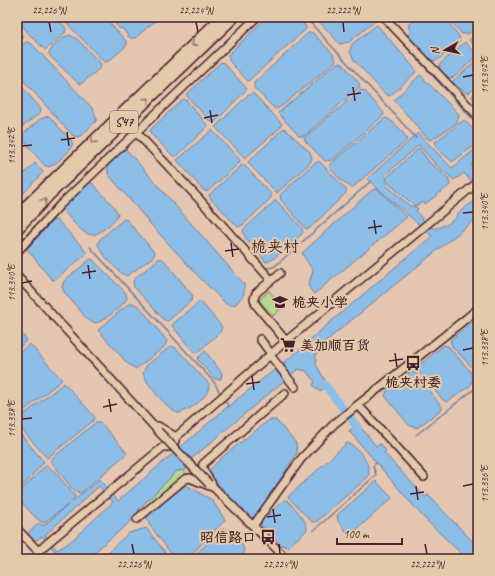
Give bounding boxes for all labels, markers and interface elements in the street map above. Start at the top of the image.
text: 22.226°N [32,4,68,17]
text: 22.224°N [179,4,215,17]
text: 22.222°N [326,4,362,17]
north arrow [425,30,465,70]
one-way arrow [191,39,198,46]
text: N [427,45,443,56]
text: 113.342°E [478,55,491,94]
one-way arrow [142,98,150,105]
road number: S47 [110,111,138,133]
text: 113.342°E [5,126,18,165]
one-way arrow [90,136,98,144]
text: 113.340°E [478,192,491,231]
one-way arrow [39,198,47,206]
district label: 桅夹村 [251,237,299,257]
text: 113.340°E [5,263,18,302]
school or university icon: 桅夹小学 [271,293,289,311]
place label: 桅夹小学 [292,294,348,311]
text: 113.338°E [478,328,491,367]
supermarket icon: 美加顺百货 [279,336,297,354]
place label: 美加顺百货 [300,337,370,354]
bus stop icon: 桅夹村委 [404,354,422,372]
place label: 桅夹村委 [385,374,441,391]
text: 113.338°E [5,399,18,438]
text: 113.336°E [478,464,491,503]
scale bar [337,520,402,546]
text: 100 m [343,526,370,542]
bus stop icon: 昭信路口 [259,528,277,546]
place label: 昭信路口 [200,529,256,546]
text: 22.226°N [117,558,153,571]
text: 22.224°N [263,558,299,571]
text: 22.222°N [410,558,446,571]

